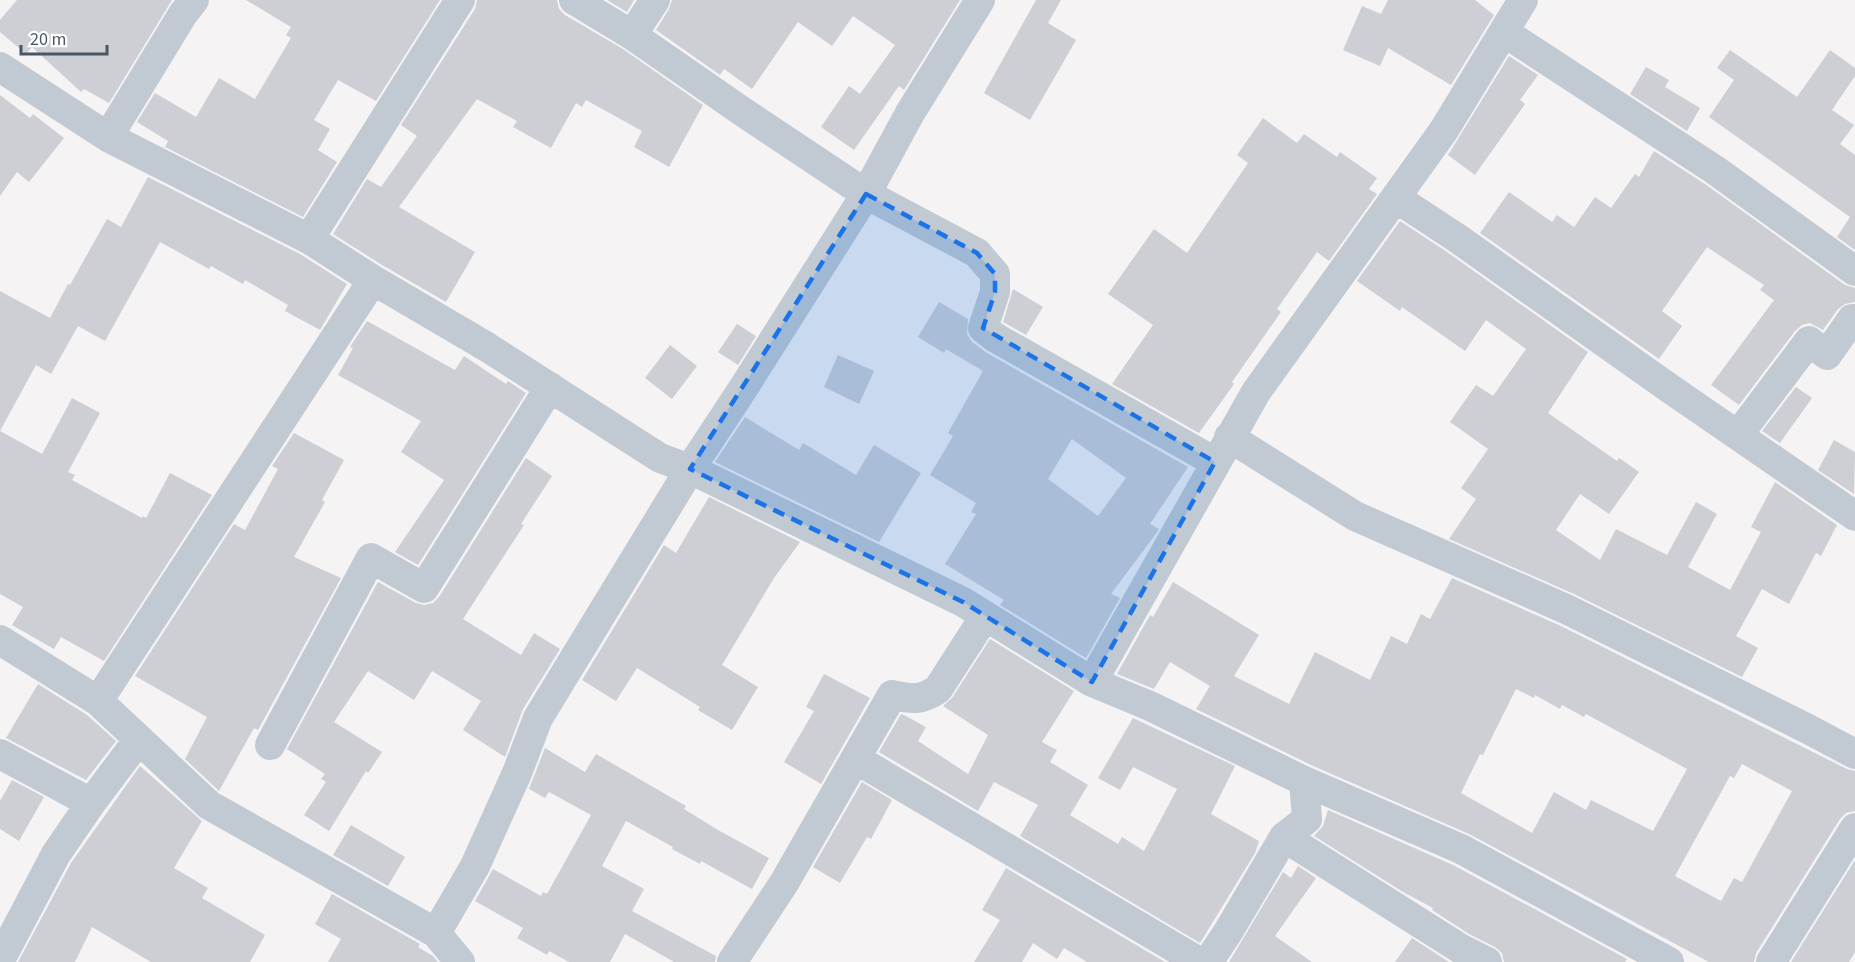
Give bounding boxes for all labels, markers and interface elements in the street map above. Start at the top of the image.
scale bar [21,18,106,56]
text: 20 m [30,27,66,52]

